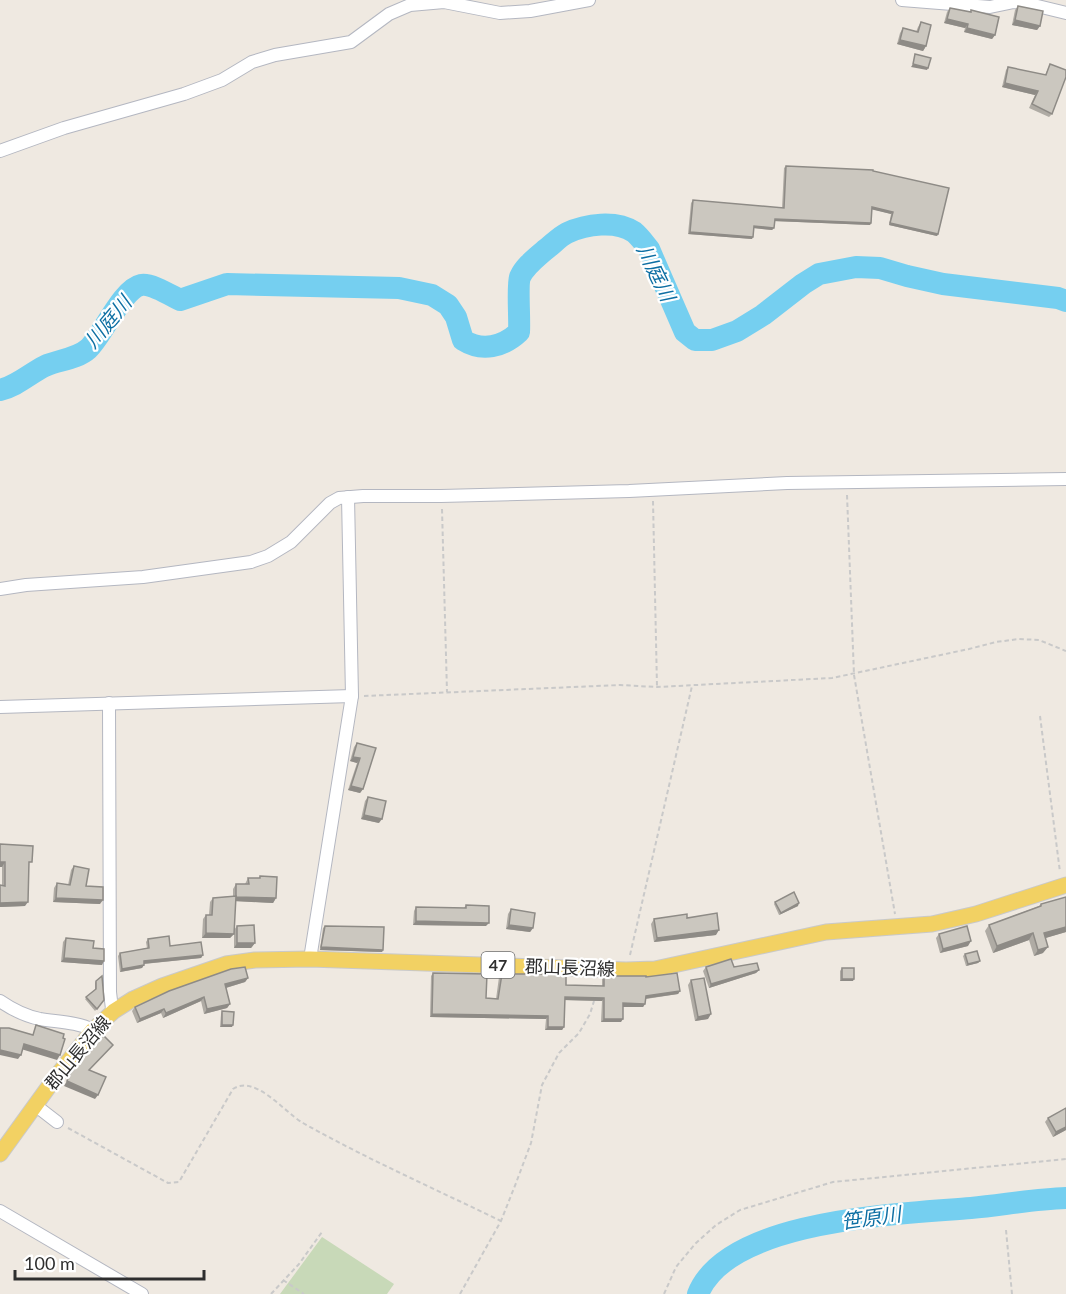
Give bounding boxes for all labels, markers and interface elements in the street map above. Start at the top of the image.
water label: 川庭川 [633,240,682,307]
water label: 川庭川 [79,289,137,352]
road number: 47 [482,952,514,978]
street label: 郡山長沼線 [525,954,615,980]
street label: 郡山長沼線 [40,1011,115,1094]
water label: 笹原川 [839,1201,904,1233]
scale bar [15,1243,204,1281]
text: 100 m [24,1252,75,1274]

